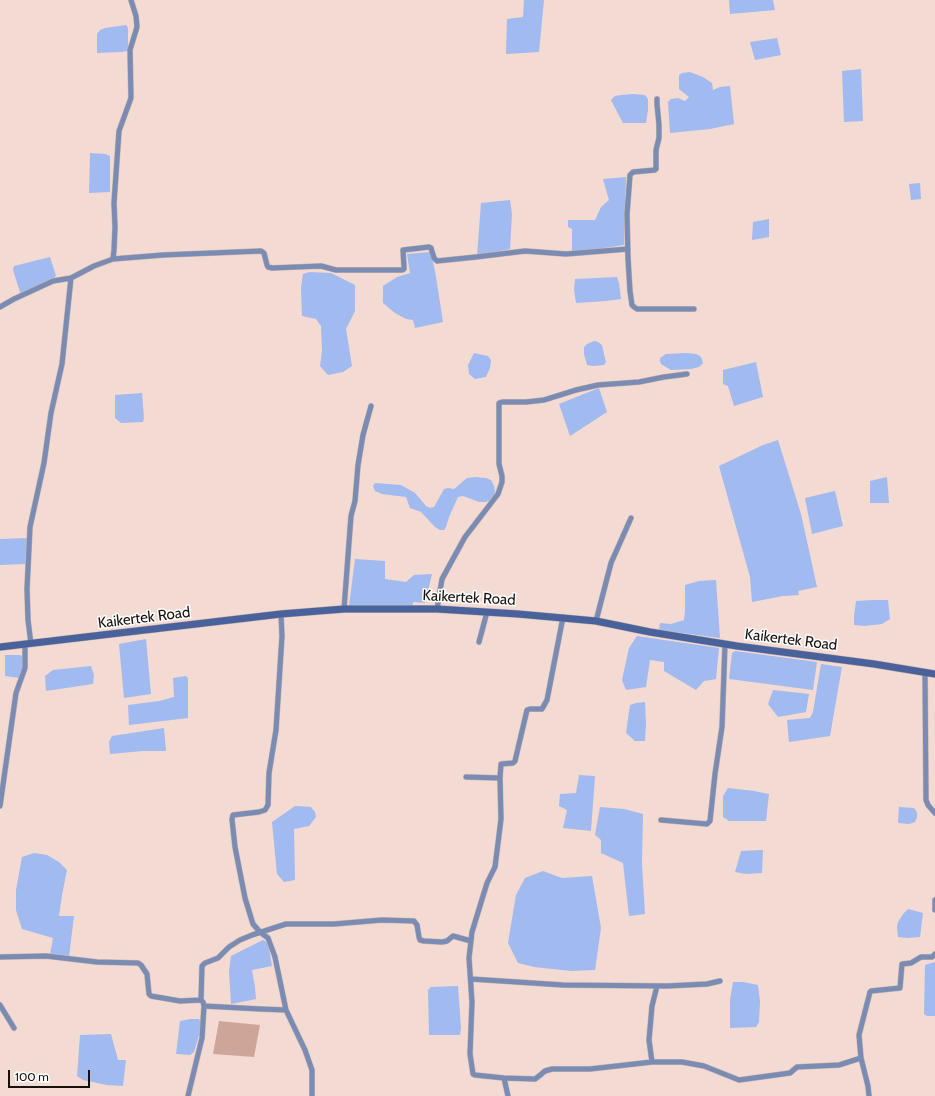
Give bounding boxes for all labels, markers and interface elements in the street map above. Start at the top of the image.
street label: Kaikertek Road [422,587,516,609]
street label: Kaikertek Road [97,603,191,633]
street label: Kaikertek Road [744,625,838,655]
scale bar [10,1062,92,1088]
text: 100 m [15,1069,49,1084]

